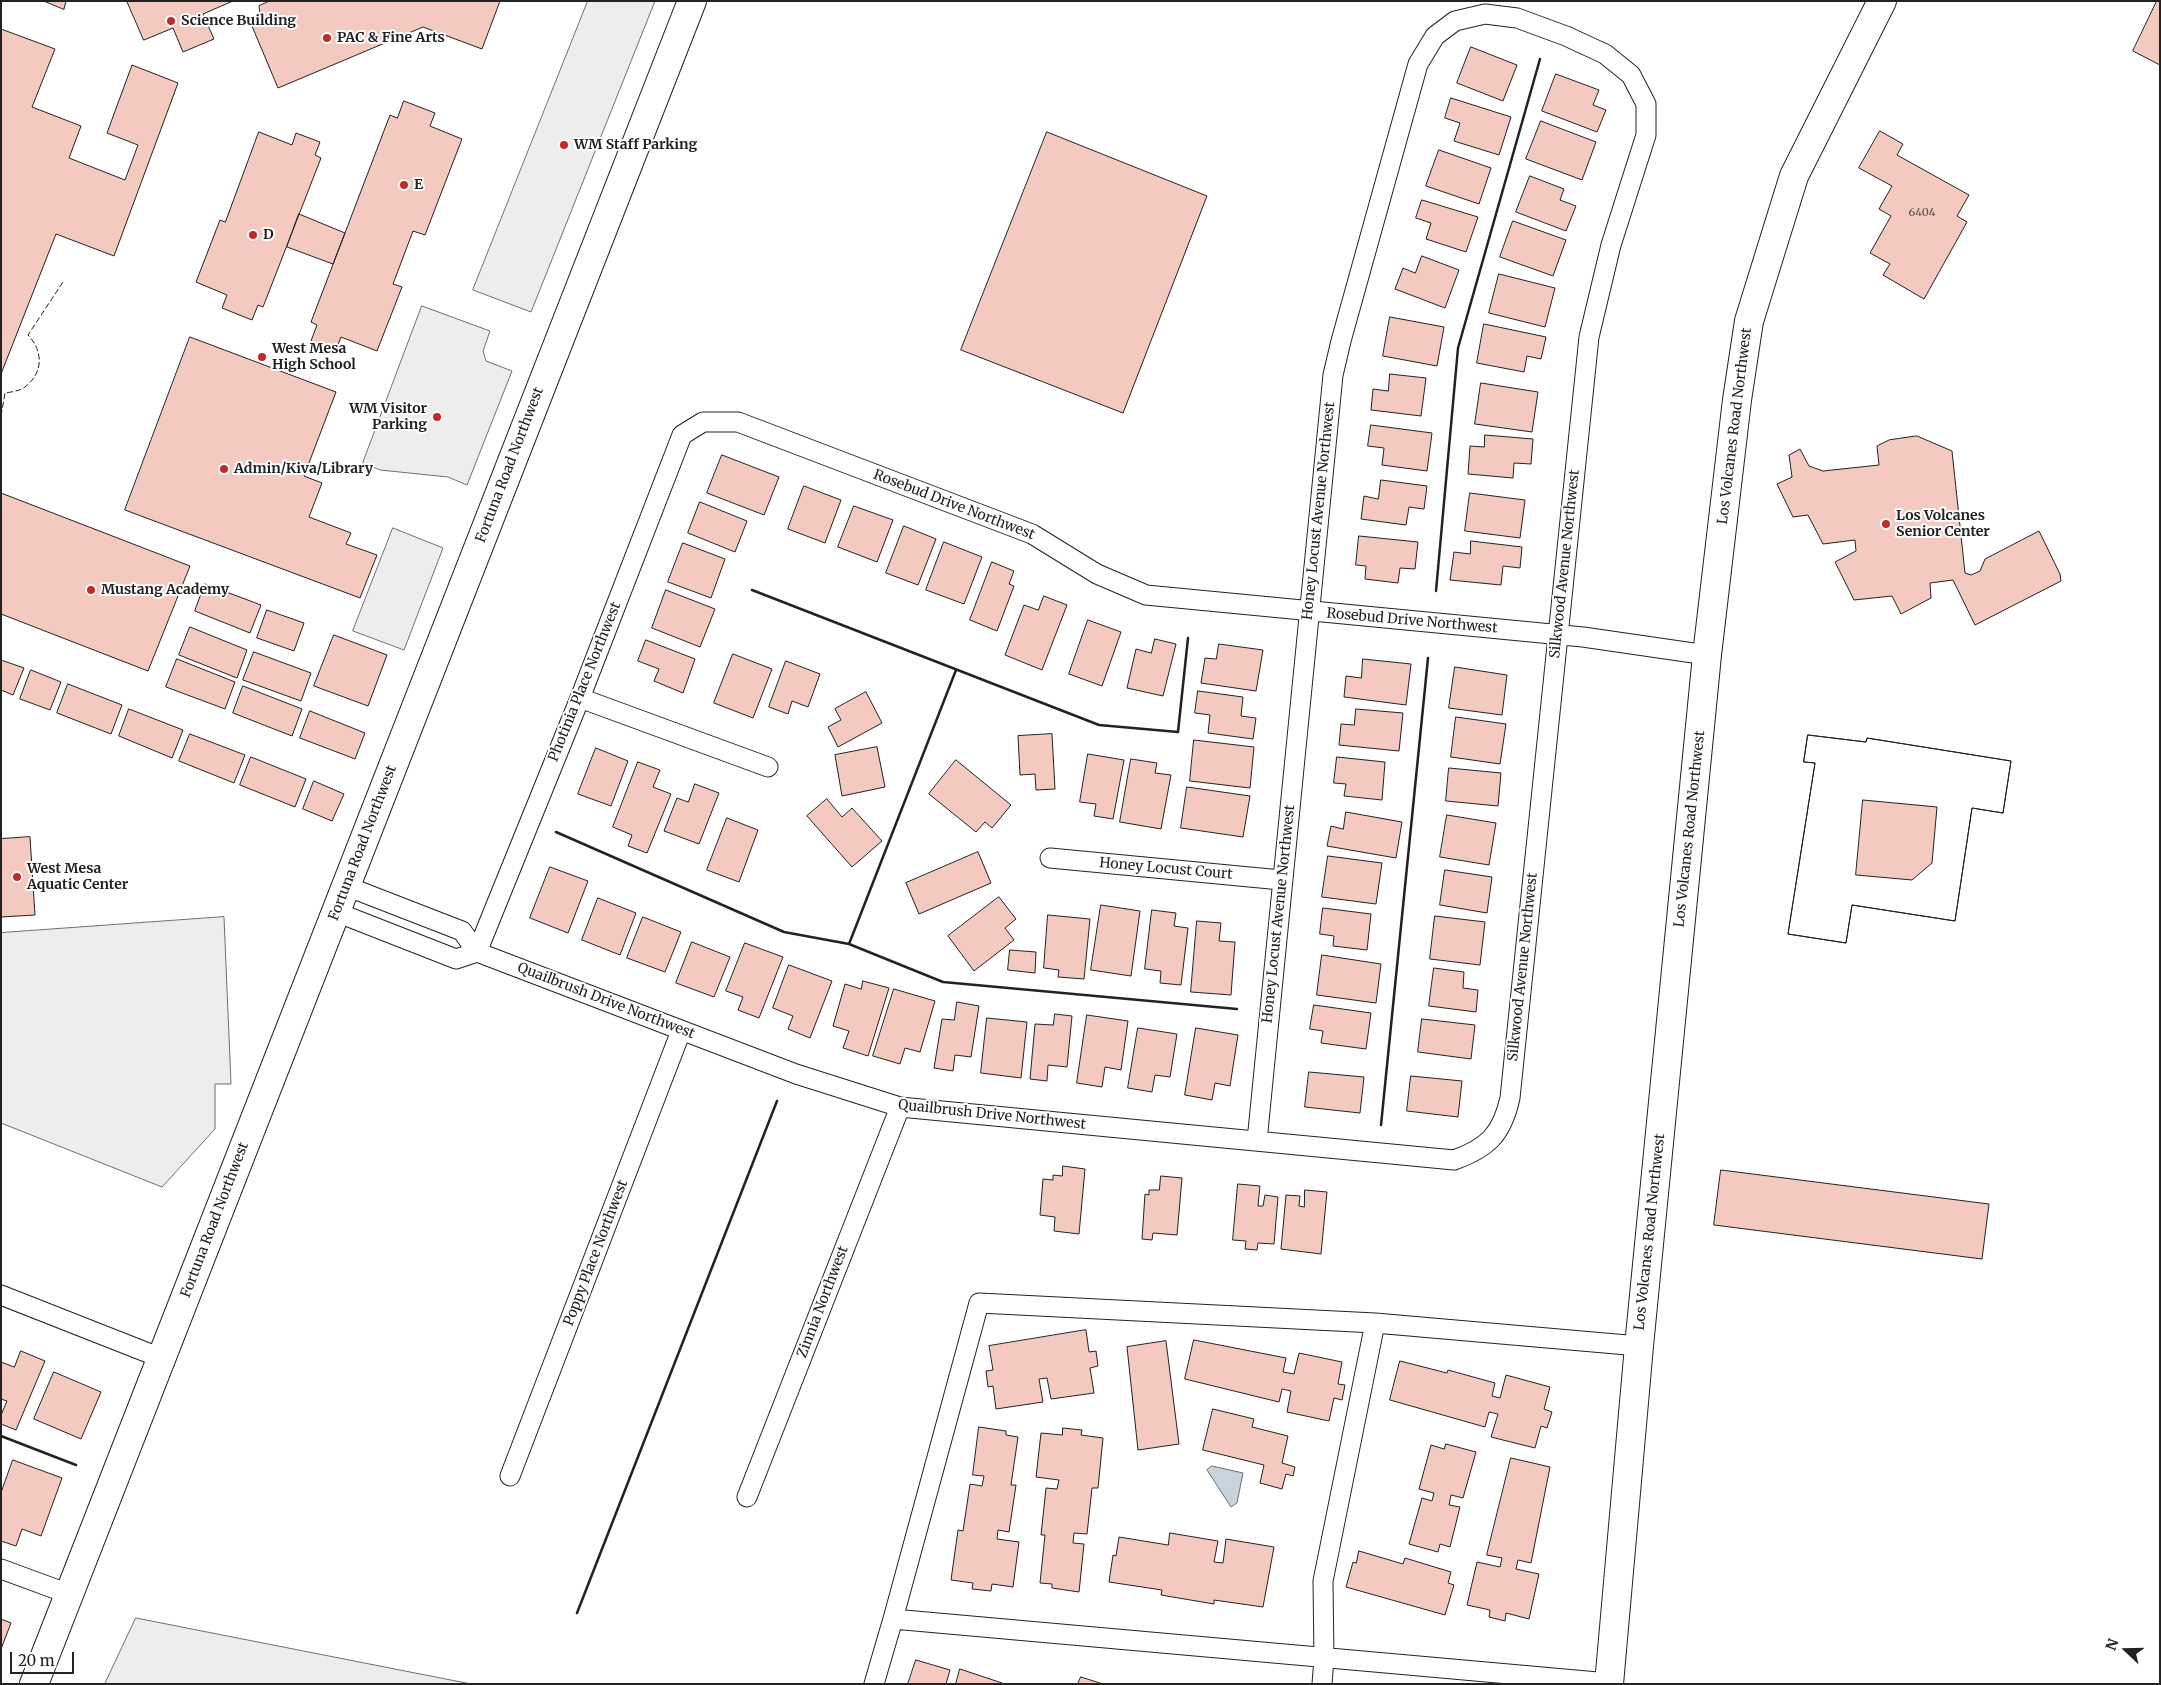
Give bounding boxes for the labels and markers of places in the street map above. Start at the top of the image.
place label: Science Building [181,13,296,29]
marker: Science Building [165,15,177,27]
place label: PAC & Fine Arts [337,30,445,46]
marker: PAC & Fine Arts [321,32,333,44]
place label: WM Staff Parking [574,137,697,153]
marker: WM Staff Parking [558,139,570,151]
place label: E [414,177,423,193]
marker: E [398,179,410,191]
place label: D [263,227,274,243]
marker: D [247,229,259,241]
place label: West Mesa High School [272,341,356,374]
marker: West Mesa High School [256,351,268,363]
place label: WM Visitor Parking [349,401,427,434]
marker: WM Visitor Parking [431,411,443,423]
place label: Admin/Kiva/Library [234,461,373,477]
marker: Admin/Kiva/Library [218,463,230,475]
place label: Los Volcanes Senior Center [1896,508,1990,540]
marker: Los Volcanes Senior Center [1880,518,1892,530]
place label: Mustang Academy [101,582,229,598]
marker: Mustang Academy [85,584,97,596]
place label: West Mesa Aquatic Center [27,861,128,894]
marker: West Mesa Aquatic Center [11,871,23,883]

